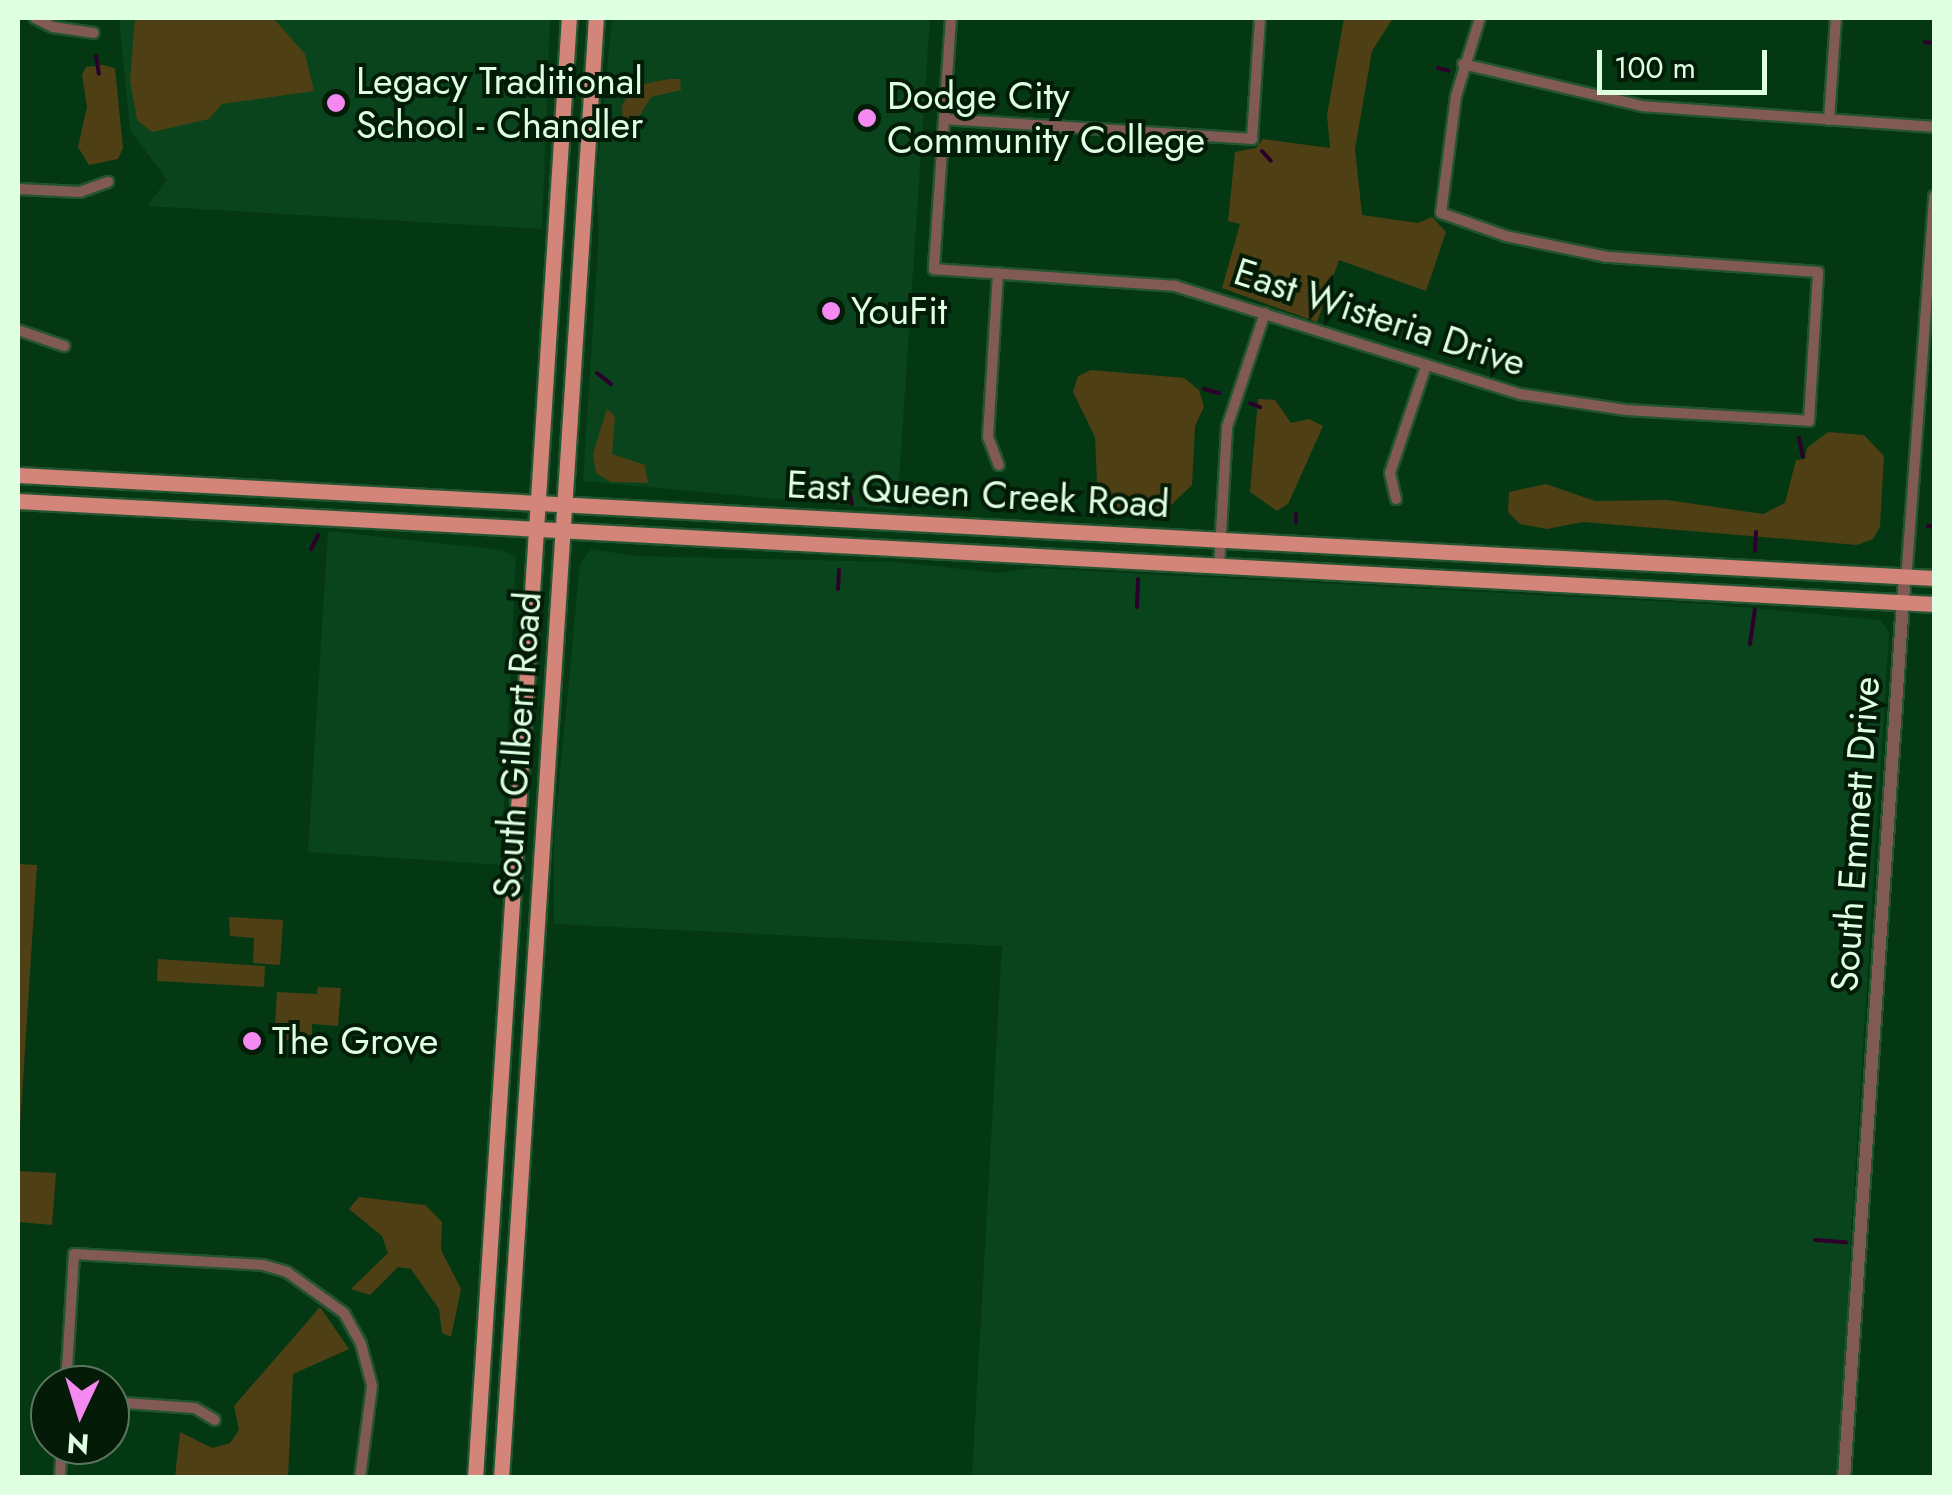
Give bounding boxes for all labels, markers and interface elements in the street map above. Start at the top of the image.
scale bar [1602,30,1772,92]
text: 100 m [1614,46,1696,89]
place label: Legacy Traditional School - Chandler [356,58,643,147]
place label: Dodge City Community College [887,73,1205,162]
marker: Legacy Traditional School - Chandler [325,92,347,114]
marker: Dodge City Community College [856,107,878,129]
street label: East Wisteria Drive [1229,248,1531,386]
place label: YouFit [851,288,947,334]
marker: YouFit [820,300,842,322]
street label: East Queen Creek Road [785,461,1171,527]
street label: South Gilbert Road [484,590,550,900]
street label: South Emmett Drive [1821,675,1889,993]
place label: The Grove [272,1018,438,1064]
marker: The Grove [241,1030,263,1052]
north arrow [30,1365,130,1465]
text: N [65,1422,91,1465]

